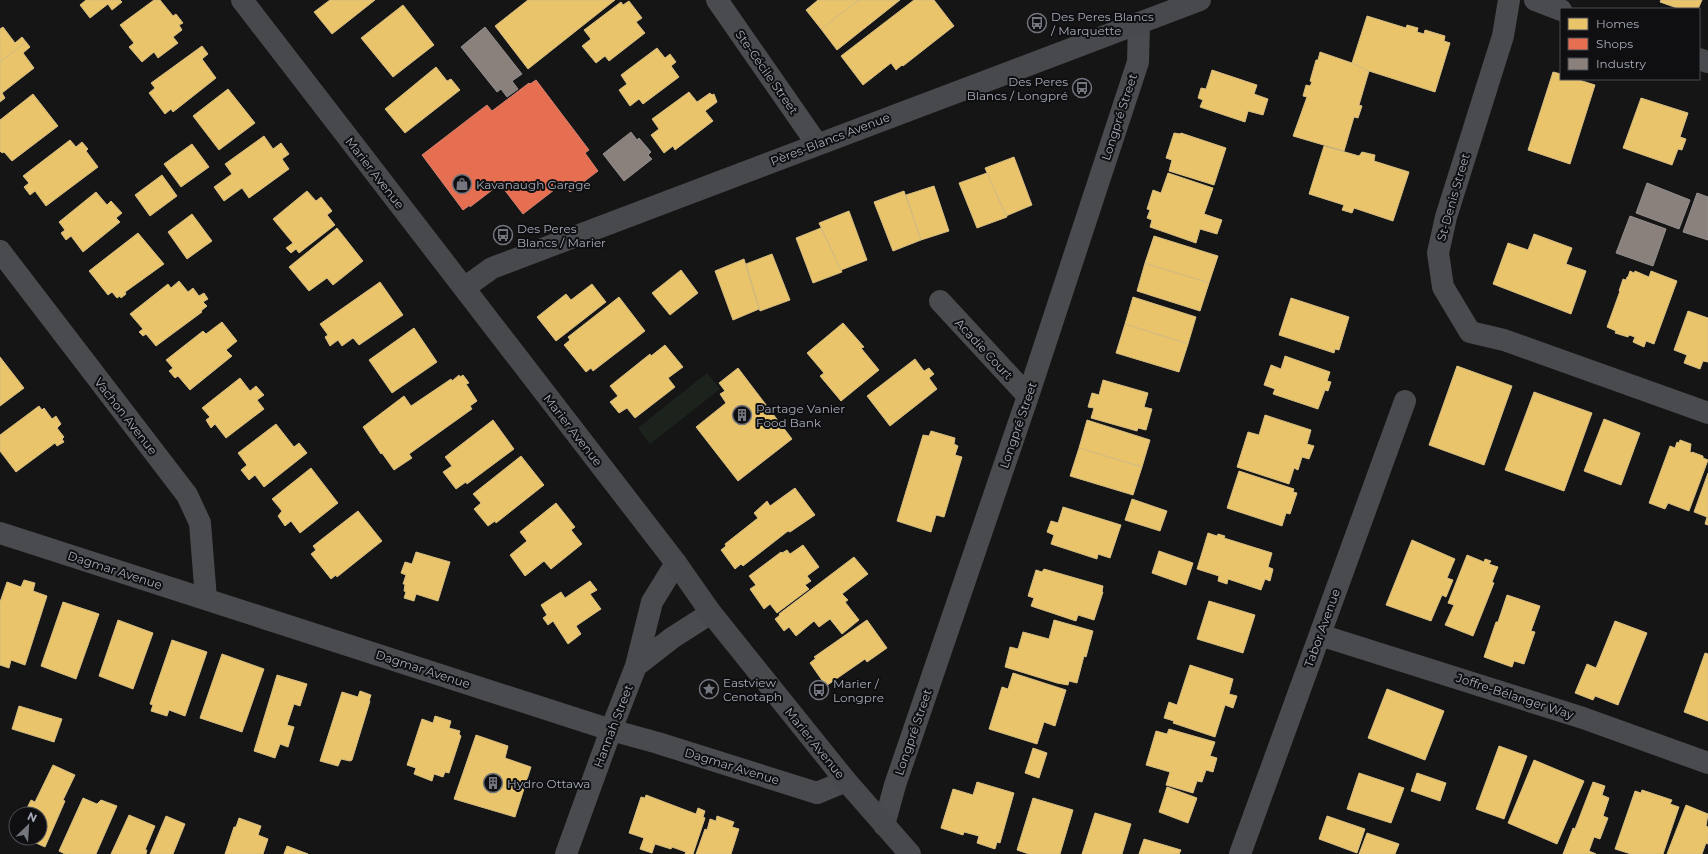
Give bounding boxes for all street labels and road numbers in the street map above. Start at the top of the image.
street label: Ste-Cécile Street [732,27,802,117]
street label: Longpré Street [1098,72,1140,162]
street label: Pères-Blancs Avenue [768,109,892,169]
street label: Marier Avenue [342,134,408,212]
street label: St-Denis Street [1433,151,1473,243]
street label: Acadie Court [952,315,1016,383]
street label: Vachon Avenue [91,374,161,458]
street label: Longpré Street [996,380,1040,470]
street label: Marier Avenue [540,391,606,469]
street label: Dagmar Avenue [66,548,164,592]
street label: Tabor Avenue [1301,587,1343,669]
street label: Dagmar Avenue [374,647,472,691]
street label: Joffre-Bélanger Way [1453,670,1576,722]
street label: Hannah Street [590,682,636,770]
street label: Longpré Street [891,687,935,777]
street label: Marier Avenue [782,704,848,782]
street label: Dagmar Avenue [683,744,781,788]

